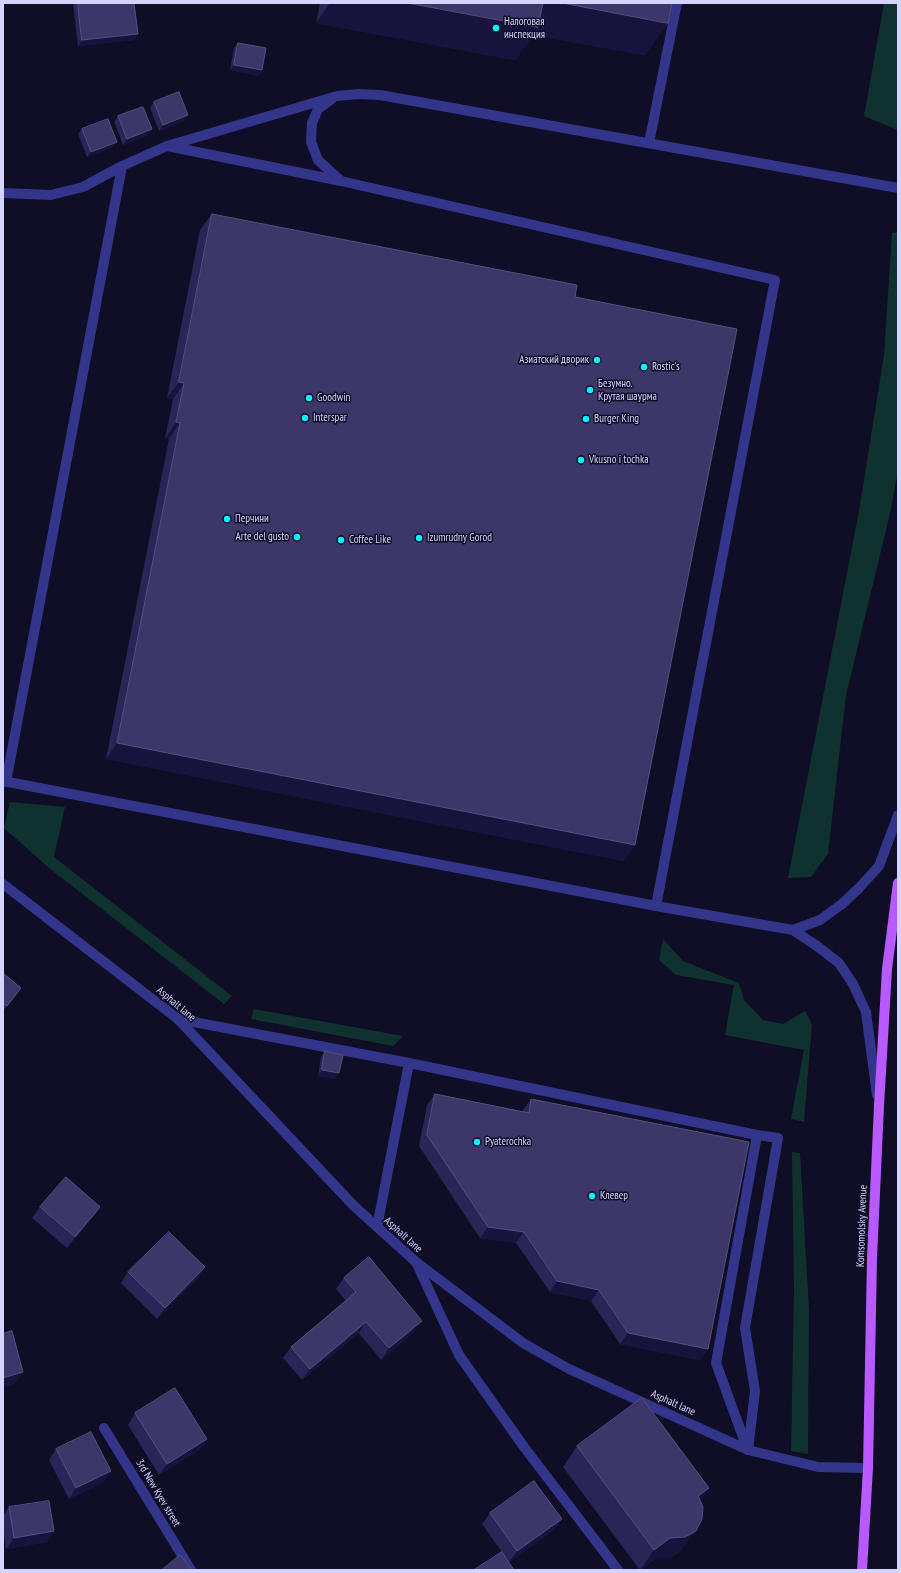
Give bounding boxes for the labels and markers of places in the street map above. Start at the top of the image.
place label: Налоговая инспекция [504,15,545,41]
marker: Налоговая инспекция [491,23,501,33]
place label: Азиатский дворик [519,353,589,367]
marker: Азиатский дворик [592,355,602,365]
place label: Rostic's [652,360,680,374]
marker: Rostic's [639,362,649,372]
place label: Безумно. Крутая шаурма [598,377,657,403]
marker: Безумно. Крутая шаурма [585,385,595,395]
place label: Goodwin [317,391,350,405]
marker: Goodwin [304,393,314,403]
place label: Interspar [313,411,347,425]
place label: Burger King [594,412,639,426]
marker: Interspar [300,413,310,423]
marker: Burger King [581,414,591,424]
place label: Vkusno i tochka [589,453,649,467]
marker: Vkusno i tochka [576,455,586,465]
place label: Перчини [235,512,269,526]
marker: Перчини [222,514,232,524]
place label: Arte del gusto [236,530,289,544]
place label: Izumrudny Gorod [427,531,492,545]
marker: Arte del gusto [292,532,302,542]
place label: Coffee Like [349,533,391,547]
marker: Izumrudny Gorod [414,533,424,543]
marker: Coffee Like [336,535,346,545]
place label: Pyaterochka [485,1135,531,1149]
marker: Pyaterochka [472,1137,482,1147]
place label: Клевер [600,1189,628,1203]
marker: Клевер [587,1191,597,1201]

